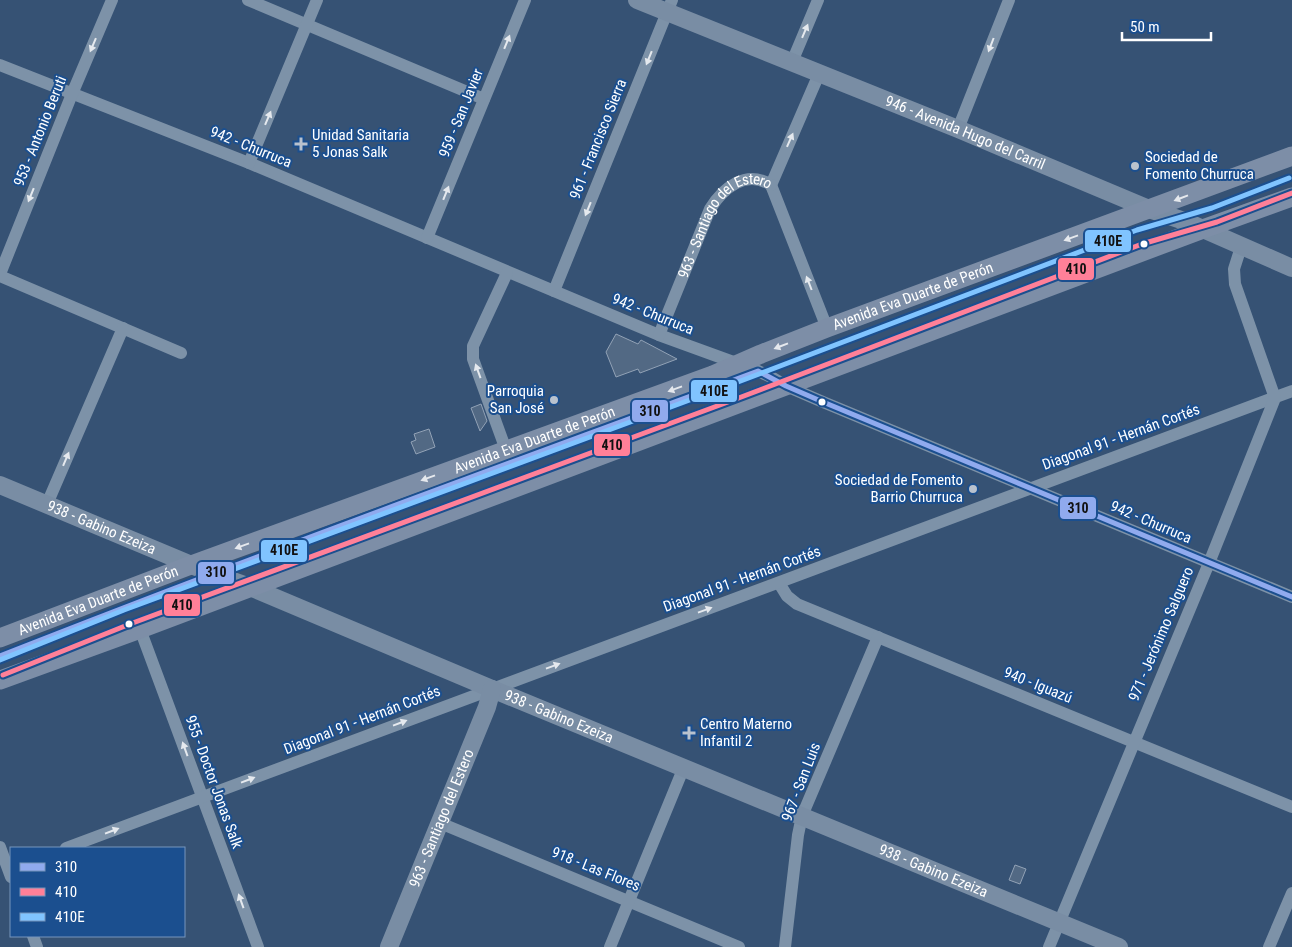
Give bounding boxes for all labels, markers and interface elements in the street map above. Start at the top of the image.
scale bar [1122,10,1211,42]
text: 50 m [1130,18,1160,36]
one-way arrow [801,23,809,38]
one-way arrow [504,35,512,49]
one-way arrow [88,38,96,52]
one-way arrow [987,38,994,53]
one-way arrow [644,51,652,65]
street label: 959 - San Javier [435,66,487,160]
street label: 953 - Antonio Beruti [10,73,70,189]
street label: 961 - Francisco Sierra [566,76,630,202]
street label: 946 - Avenida Hugo del Carril [883,92,1048,174]
one-way arrow [265,111,272,126]
street label: 942 - Churruca [208,122,294,172]
place label: Unidad Sanitaria 5 Jonas Salk [312,126,409,161]
one-way arrow [787,133,795,147]
marker: Unidad Sanitaria 5 Jonas Salk [294,137,308,151]
place label: Sociedad de Fomento Churruca [1145,148,1254,183]
marker: Sociedad de Fomento Churruca [1129,160,1141,172]
street label: 963 - Santiago del Estero [674,170,775,281]
one-way arrow [443,185,450,200]
one-way arrow [27,188,35,202]
one-way arrow [1173,194,1188,202]
one-way arrow [583,201,591,216]
line badge: 410E [1084,229,1132,253]
text: 410E [1094,233,1122,249]
one-way arrow [1063,235,1078,242]
unlabelled marker [1139,239,1149,249]
line badge: 410 [1057,257,1095,281]
street label: Avenida Eva Duarte de Perón [830,258,996,334]
text: 410 [1065,261,1087,277]
one-way arrow [805,275,813,290]
street label: 942 - Churruca [610,289,696,339]
one-way arrow [774,343,789,350]
one-way arrow [474,363,482,378]
line badge: 410E [690,379,738,403]
place label: Parroquia San José [487,382,544,417]
text: 410E [700,383,728,399]
one-way arrow [667,385,682,393]
marker: Parroquia San José [548,394,560,406]
unlabelled marker [817,397,827,407]
line badge: 310 [631,399,669,423]
street label: Diagonal 91 - Hernán Cortés [1040,400,1202,474]
street label: Avenida Eva Duarte de Perón [452,402,617,478]
text: 310 [639,403,661,419]
line badge: 410 [593,433,631,457]
text: 410 [601,437,623,453]
one-way arrow [63,452,71,466]
place label: Sociedad de Fomento Barrio Churruca [835,471,963,506]
one-way arrow [420,474,435,482]
marker: Sociedad de Fomento Barrio Churruca [967,483,979,495]
line badge: 310 [1059,496,1097,520]
street label: 938 - Gabino Ezeiza [44,497,159,558]
street label: 942 - Churruca [1108,497,1194,547]
text: 310 [1067,500,1089,516]
line badge: 410E [260,539,308,563]
one-way arrow [234,542,249,550]
text: 410E [270,542,298,558]
street label: Diagonal 91 - Hernán Cortés [661,542,823,616]
line badge: 310 [197,561,235,585]
street label: Avenida Eva Duarte de Perón [15,562,181,639]
text: 310 [205,564,227,580]
street label: 971 - Jerónimo Salguero [1125,564,1197,704]
line badge: 410 [163,593,201,617]
text: 410 [171,597,193,613]
one-way arrow [698,606,713,614]
unlabelled marker [124,619,134,629]
one-way arrow [545,662,560,669]
street label: 940 - Iguazú [1001,663,1075,707]
street label: Diagonal 91 - Hernán Cortés [281,682,443,758]
street label: 938 - Gabino Ezeiza [502,686,616,747]
street label: 955 - Doctor Jonas Salk [182,713,247,851]
place label: Centro Materno Infantil 2 [700,715,792,750]
one-way arrow [393,719,408,726]
marker: Centro Materno Infantil 2 [682,726,696,740]
street label: 967 - San Luis [778,740,824,824]
one-way arrow [181,741,189,756]
street label: 963 - Santiago del Estero [405,747,478,890]
one-way arrow [241,776,256,784]
one-way arrow [105,827,120,835]
street label: 938 - Gabino Ezeiza [876,840,991,901]
street label: 918 - Las Flores [549,843,643,895]
legend [10,847,185,937]
text: 310 [55,858,77,876]
text: 410 [55,883,77,901]
one-way arrow [237,893,245,908]
text: 410E [55,908,85,926]

